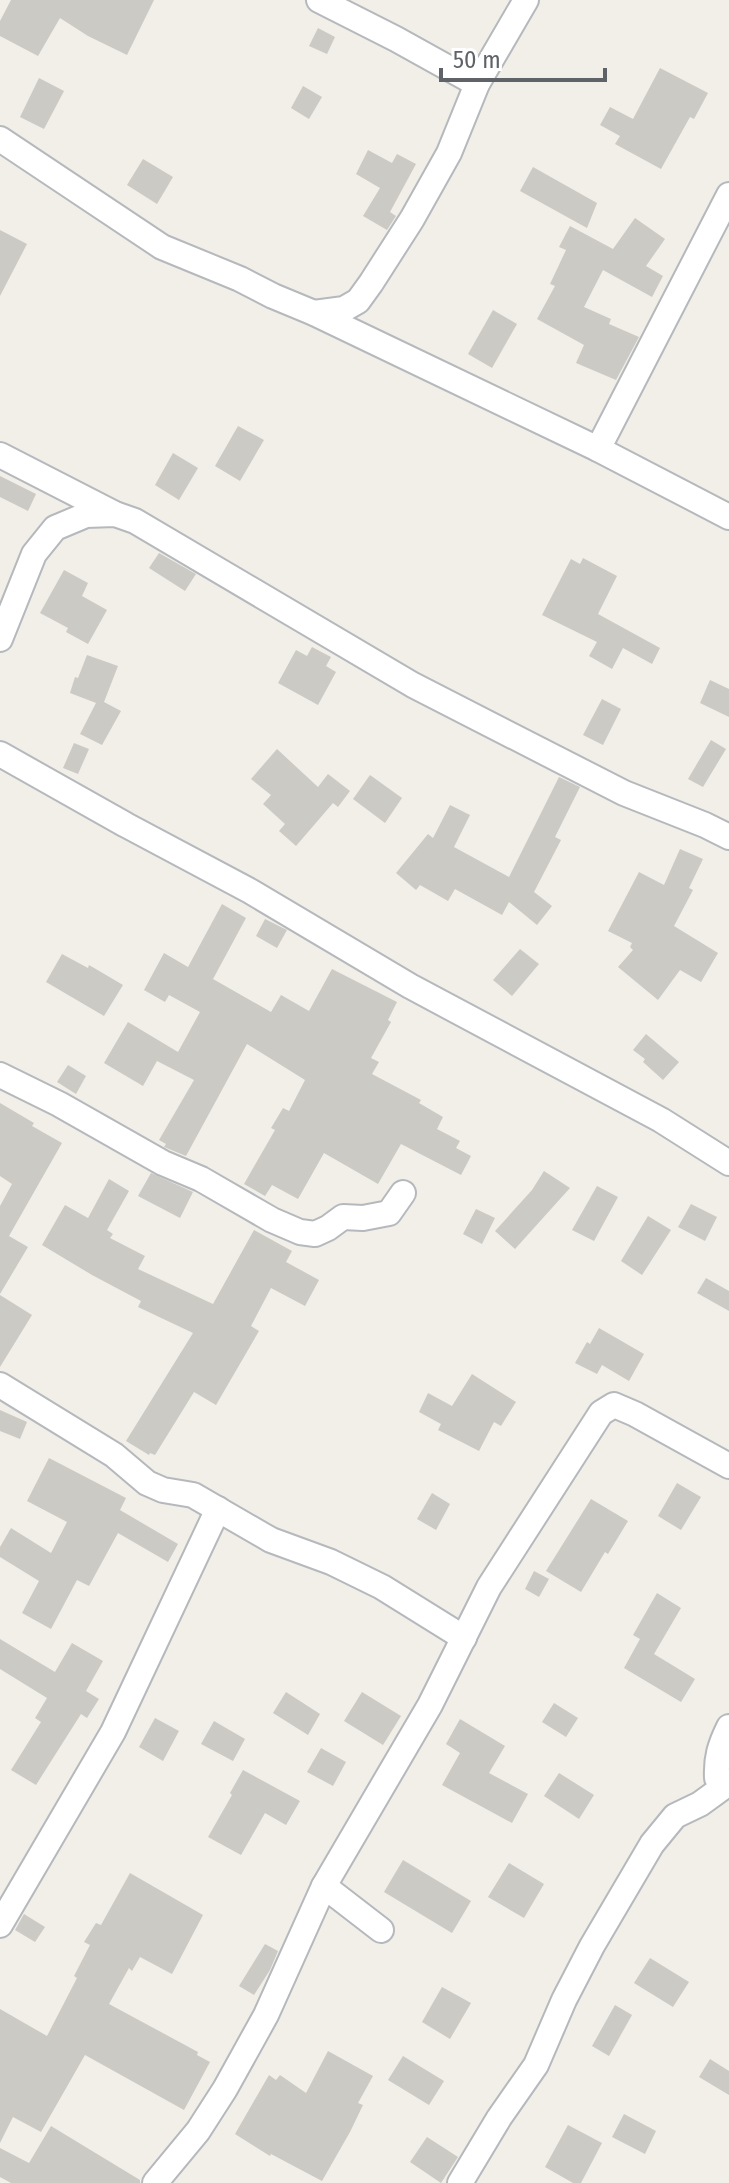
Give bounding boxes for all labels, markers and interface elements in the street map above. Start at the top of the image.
scale bar [441,32,605,82]
text: 50 m [453,46,501,74]

